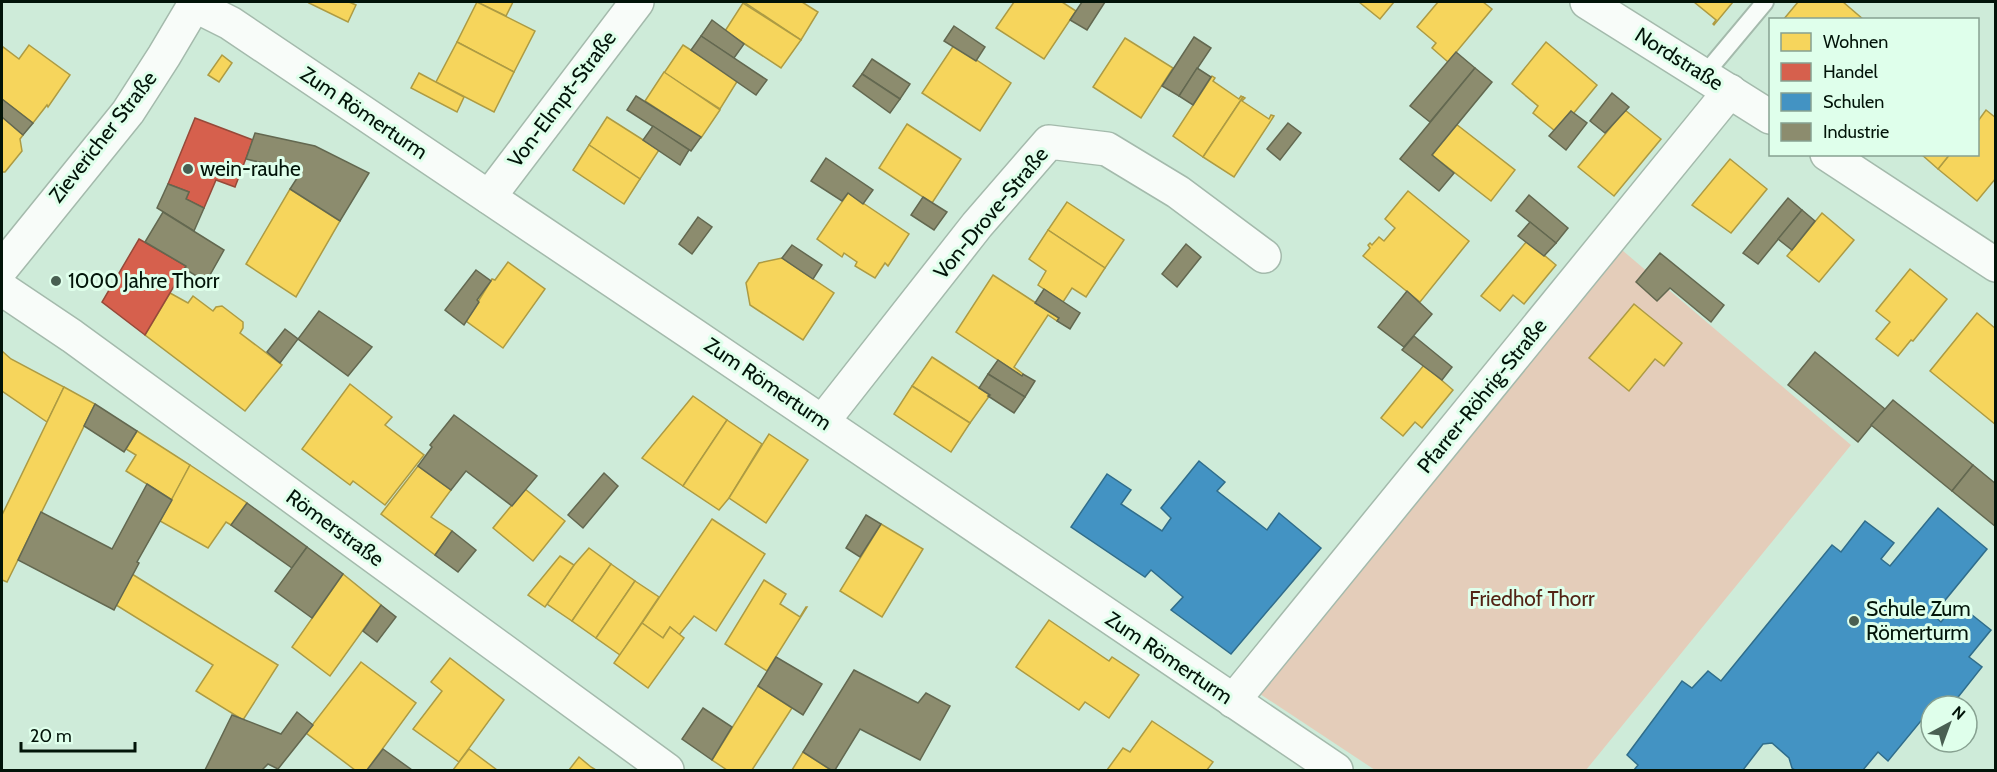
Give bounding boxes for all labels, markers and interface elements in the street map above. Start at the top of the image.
legend [1769,18,1979,156]
street label: Nordstraße [1631,22,1728,96]
street label: Von-Elmpt-Straße [502,25,621,172]
text: Wohnen [1823,31,1888,53]
street label: Zum Römerturm [296,61,433,164]
text: Handel [1823,61,1878,83]
street label: Zievericher Straße [44,66,162,207]
text: Schulen [1823,91,1884,113]
text: Industrie [1823,121,1889,143]
street label: Von-Drove-Straße [928,141,1053,284]
place label: wein-rauhe [200,156,301,181]
marker: wein-rauhe [181,162,195,176]
place label: 1000 Jahre Thorr [68,268,220,293]
marker: 1000 Jahre Thorr [49,274,63,288]
street label: Pfarrer-Röhrig-Straße [1412,313,1552,478]
street label: Zum Römerturm [700,332,837,435]
street label: Römerstraße [282,484,389,572]
park label: Friedhof Thorr [1469,586,1595,611]
place label: Schule Zum Römerturm [1866,596,1971,645]
street label: Zum Römerturm [1101,606,1238,709]
marker: Schule Zum Römerturm [1847,614,1861,628]
north arrow [1919,694,1979,754]
text: N [1948,702,1969,724]
scale bar [21,715,135,753]
text: 20 m [30,725,72,747]

